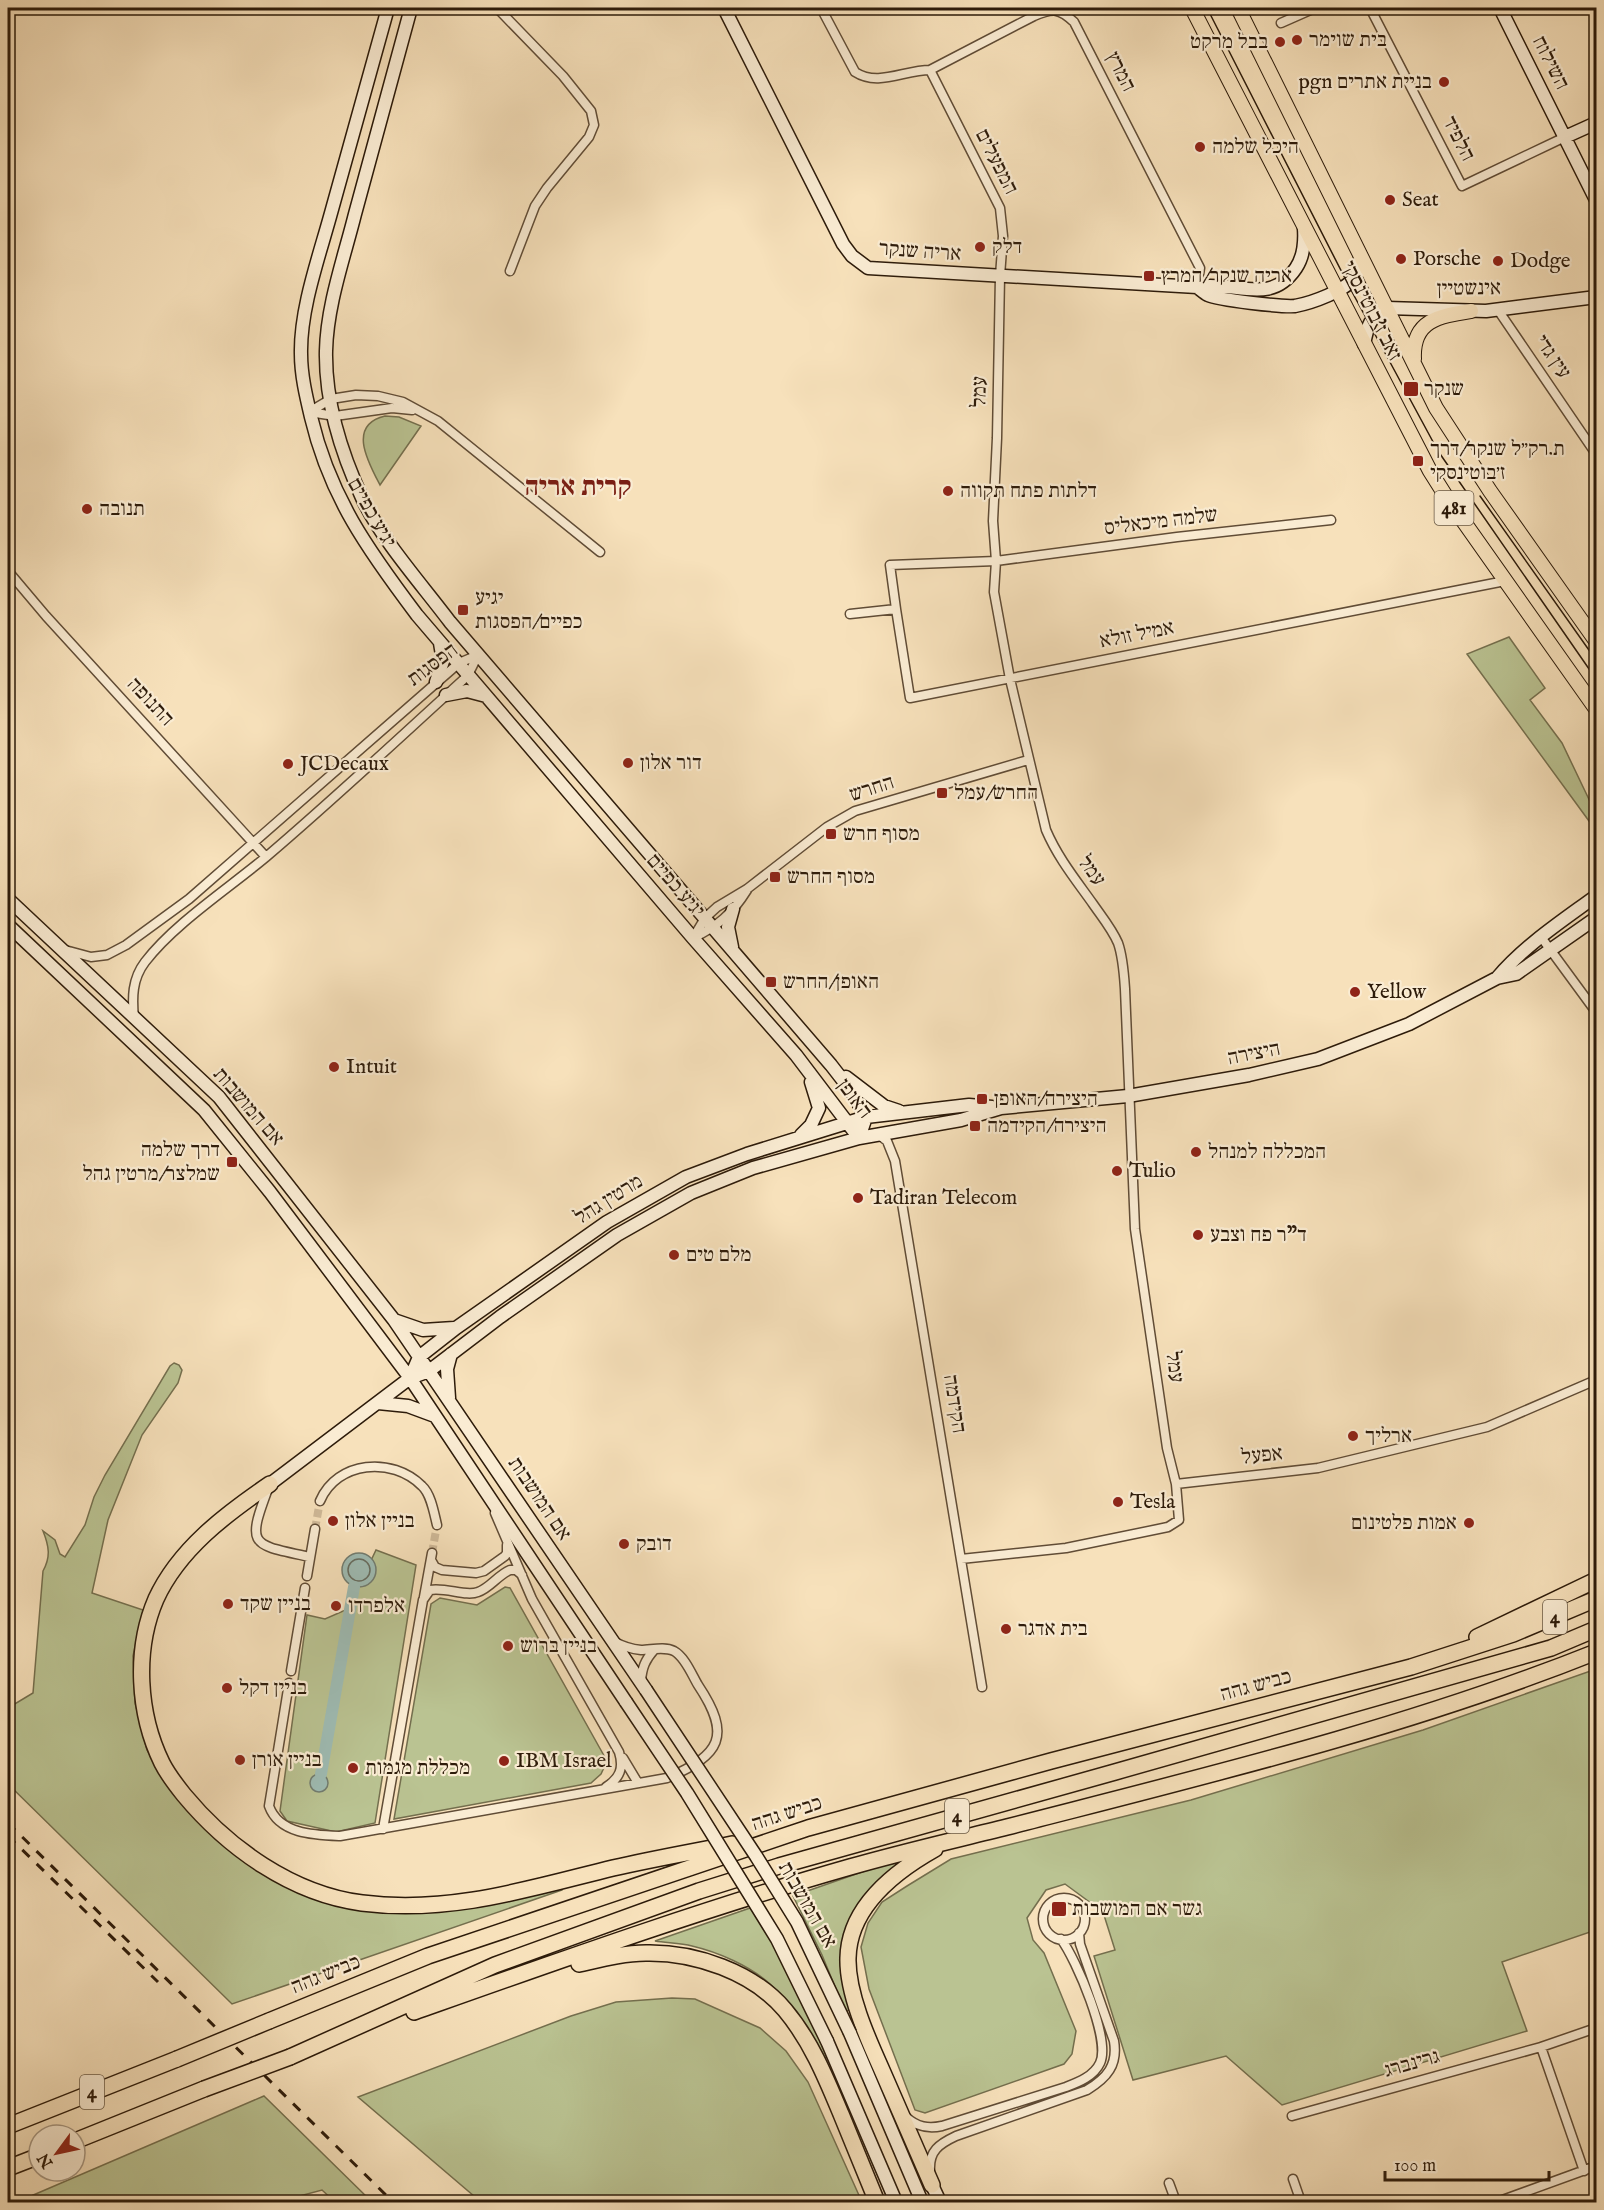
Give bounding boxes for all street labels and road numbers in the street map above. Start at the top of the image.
street label: השילוח [1525,31,1575,95]
street label: המרץ [1099,47,1141,97]
street label: הלפיד [1435,112,1481,166]
street label: המפעלים [968,125,1024,199]
street label: אריה שנקר [878,236,962,268]
street label: זאב ז'בוטינסקי [1334,256,1408,366]
street label: אינשטיין [1437,275,1501,303]
street label: עין גדי [1528,330,1576,384]
street label: עמל [966,376,994,408]
street label: יגיע כפיים [340,473,402,553]
road number: 481 [1434,491,1474,525]
street label: שלמה מיכאליס [1103,502,1219,542]
street label: אמיל זולא [1097,615,1177,655]
street label: הפסגות [402,637,464,693]
street label: התנופה [121,672,179,732]
street label: החרש [846,769,898,809]
street label: יגיע כפיים [640,848,710,924]
street label: עמל [1071,850,1111,892]
street label: היצירה [1225,1036,1283,1072]
street label: אם המושבות [206,1062,290,1152]
street label: האופן [830,1074,878,1124]
street label: מרטין גהל [570,1168,648,1232]
street label: עמל [1158,1350,1190,1384]
street label: הקידמה [936,1373,972,1435]
street label: אפעל [1240,1440,1284,1472]
street label: אם המושבות [501,1452,577,1546]
road number: 4 [1543,1600,1567,1634]
street label: כביש גהה [1217,1664,1295,1708]
street label: כביש גהה [748,1790,826,1838]
road number: 4 [945,1799,969,1833]
street label: אם המושבות [771,1857,843,1953]
street label: כביש גהה [287,1949,365,2001]
street label: גרינברג [1381,2043,1443,2085]
road number: 4 [80,2075,104,2109]

